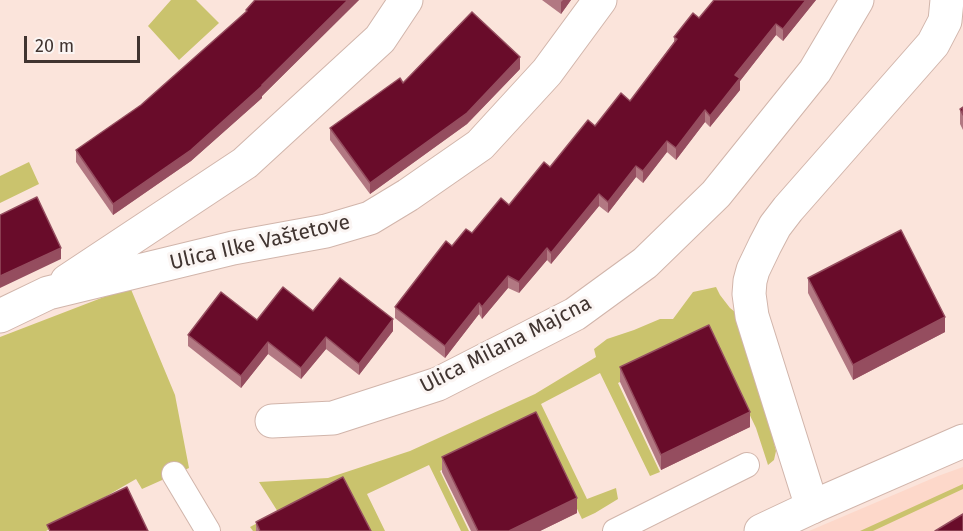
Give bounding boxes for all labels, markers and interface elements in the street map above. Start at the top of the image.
scale bar [27,24,142,62]
text: 20 m [35,35,74,57]
street label: Ulica Ilke Vaštetove [167,210,353,276]
street label: Ulica Milana Majcna [416,291,596,399]

